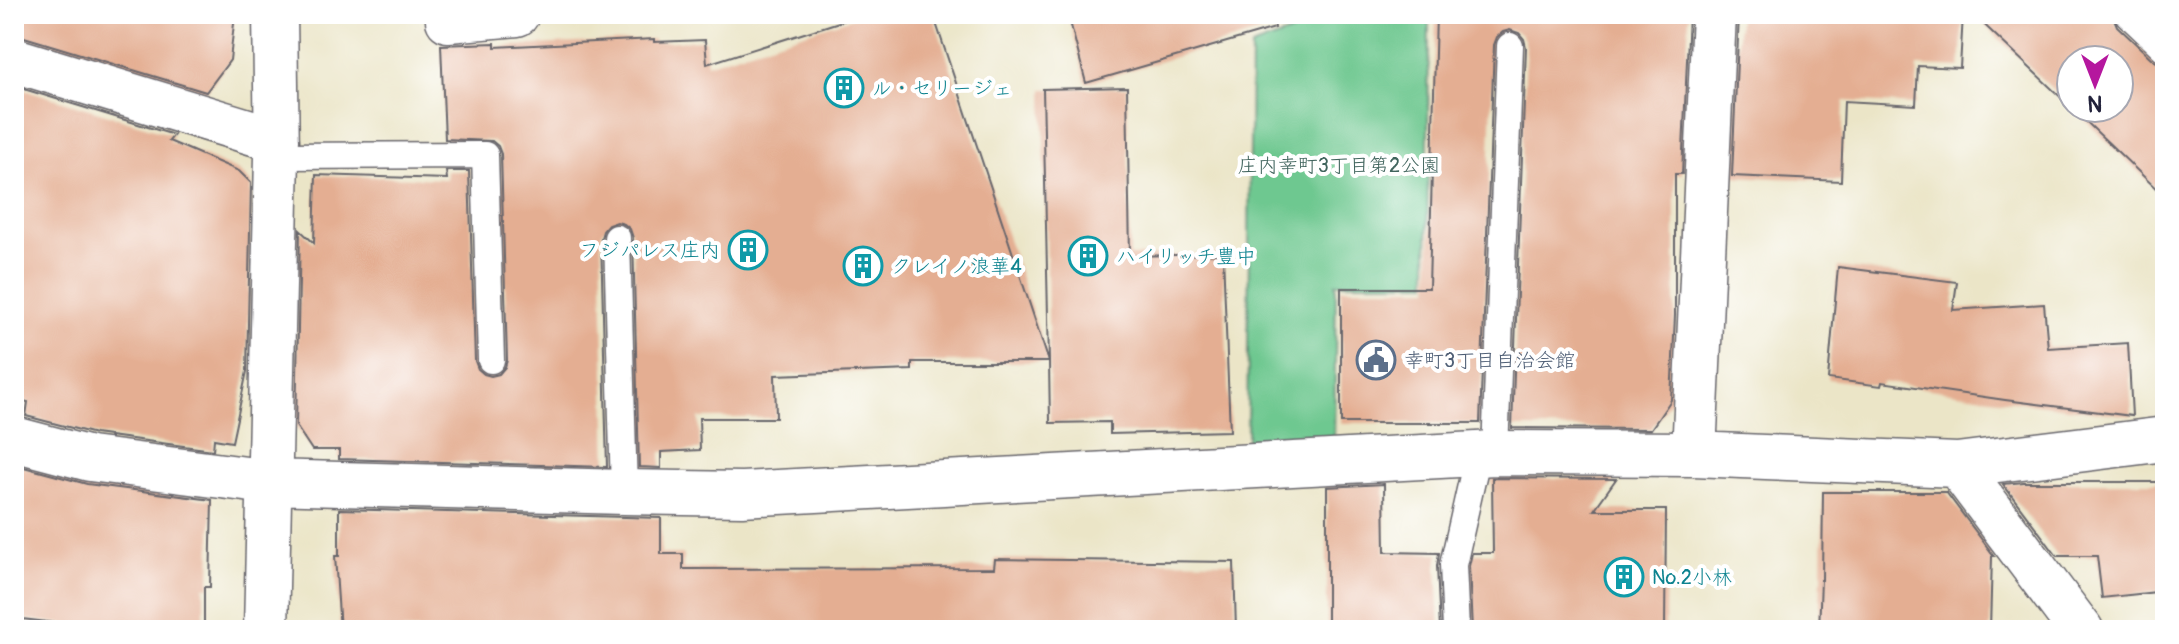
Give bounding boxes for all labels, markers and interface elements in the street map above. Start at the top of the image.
north arrow [2055,44,2135,124]
building icon: ル・セリージェ [823,67,865,109]
place label: ル・セリージェ [872,76,1012,101]
text: N [2087,89,2102,117]
park label: 庄内幸町3丁目第2公園 [1238,153,1440,178]
building icon: フジパレス庄内 [727,229,769,271]
building icon: ハイリッチ豊中 [1067,235,1109,277]
place label: フジパレス庄内 [579,238,720,263]
place label: ハイリッチ豊中 [1116,244,1256,269]
building icon: クレイノ浪華4 [842,245,884,287]
place label: クレイノ浪華4 [891,254,1022,279]
public building icon: 幸町3丁目自治会館 [1355,339,1397,381]
place label: 幸町3丁目自治会館 [1404,348,1575,373]
building icon: No.2小林 [1603,556,1645,598]
place label: No.2小林 [1652,565,1732,590]

